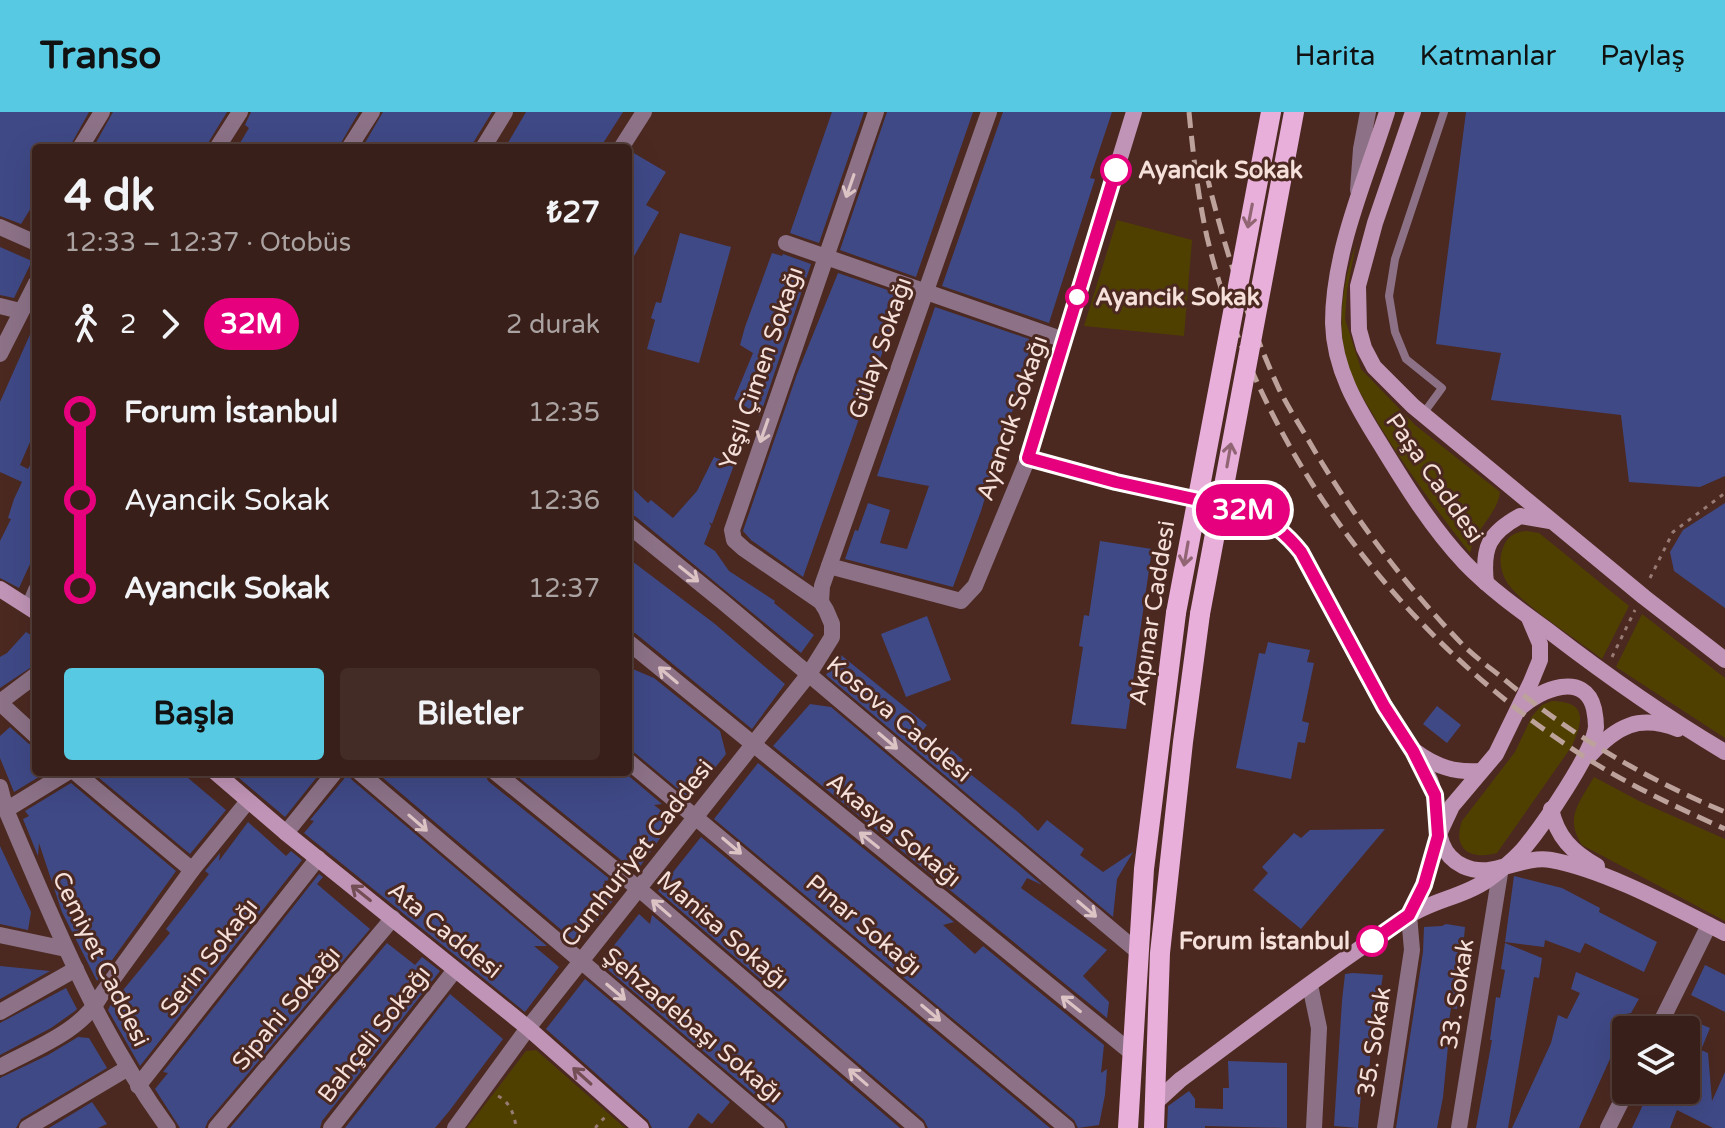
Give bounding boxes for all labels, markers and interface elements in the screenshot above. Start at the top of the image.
text: Transo [40,33,161,79]
text: Harita [1294,39,1375,73]
text: Katmanlar [1419,39,1556,73]
text: Paylaş [1600,39,1685,73]
marker: Ayancık Sokak [1101,155,1131,185]
place label: Ayancık Sokak [1138,156,1303,185]
text: 4 dk [64,170,155,223]
one-way arrow [842,173,856,197]
text: ₺27 [546,194,600,231]
one-way arrow [1241,203,1256,228]
text: 12:33 – 12:37 · Otobüs [64,227,351,258]
street label: Yeşil Çimen Sokağı [713,263,810,473]
street label: Gülay Sokağı [843,273,918,423]
place label: Ayancik Sokak [1095,283,1260,312]
marker: Ayancik Sokak [1066,286,1088,308]
icon: walk [64,302,108,346]
icon: forward [148,302,192,346]
text: 32M [220,307,283,341]
text: 2 [120,309,136,340]
text: 2 durak [506,309,600,340]
street label: Ayancık Sokağı [971,332,1054,505]
text: Forum İstanbul [124,394,338,431]
text: 12:35 [528,397,600,428]
street label: Paşa Caddesi [1379,408,1490,549]
one-way arrow [756,418,771,443]
one-way arrow [1222,443,1237,468]
text: Ayancik Sokak [124,482,330,519]
line badge: 32M [1197,484,1289,536]
text: 12:36 [528,485,600,516]
text: 32M [1212,493,1274,527]
street label: Akpınar Caddesi [1124,518,1181,708]
one-way arrow [1178,541,1193,566]
one-way arrow [678,565,699,583]
text: Ayancık Sokak [124,570,330,607]
text: 12:37 [528,573,600,604]
street label: Kosova Caddesi [820,650,977,788]
one-way arrow [658,666,679,684]
button: Başla [64,668,324,760]
button: Biletler [340,668,600,760]
one-way arrow [877,732,898,750]
street label: Cumhuriyet Caddesi [555,754,720,953]
street label: Akasya Sokağı [821,767,967,894]
one-way arrow [408,814,428,832]
one-way arrow [859,831,880,849]
one-way arrow [721,837,741,855]
street label: Manisa Sokağı [651,865,795,996]
street label: Cemiyet Caddesi [46,867,155,1051]
street label: Pınar Sokağı [800,869,927,982]
street label: Ata Caddesi [382,876,507,985]
one-way arrow [351,884,372,901]
street label: Serin Sokağı [154,893,264,1022]
one-way arrow [651,899,672,917]
one-way arrow [1076,900,1096,918]
marker: Forum İstanbul [1357,926,1387,956]
place label: Forum İstanbul [1179,927,1350,956]
street label: 33. Sokak [1434,937,1481,1051]
street label: Sipahi Sokağı [226,940,347,1076]
street label: Şehzadebaşı Sokağı [597,942,789,1109]
street label: Bahçeli Sokağı [312,960,437,1109]
one-way arrow [605,983,626,1001]
street label: 35. Sokak [1351,985,1398,1099]
one-way arrow [1061,995,1081,1013]
one-way arrow [920,1004,940,1022]
map controls [1612,1016,1700,1104]
button: layers [1612,1016,1700,1104]
one-way arrow [573,1067,593,1085]
one-way arrow [849,1068,869,1086]

